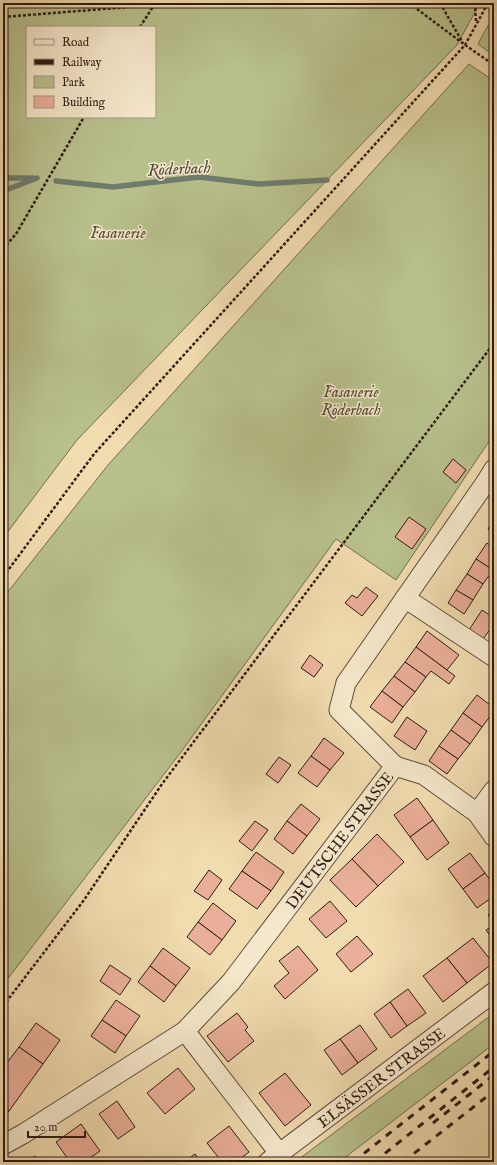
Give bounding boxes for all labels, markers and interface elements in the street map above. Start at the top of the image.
legend [26,26,156,118]
text: Road [62,35,90,50]
text: Railway [62,55,101,70]
text: Park [62,75,85,90]
text: Building [62,95,106,110]
water label: Röderbach [147,157,211,182]
park label: Fasanerie [90,224,146,244]
park label: Fasanerie Röderbach [321,383,381,421]
street label: DEUTSCHE STRASSE [282,768,399,914]
street label: ELSÄSSER STRASSE [314,1023,450,1133]
scale bar [28,1113,85,1139]
text: 20 m [34,1120,57,1135]

